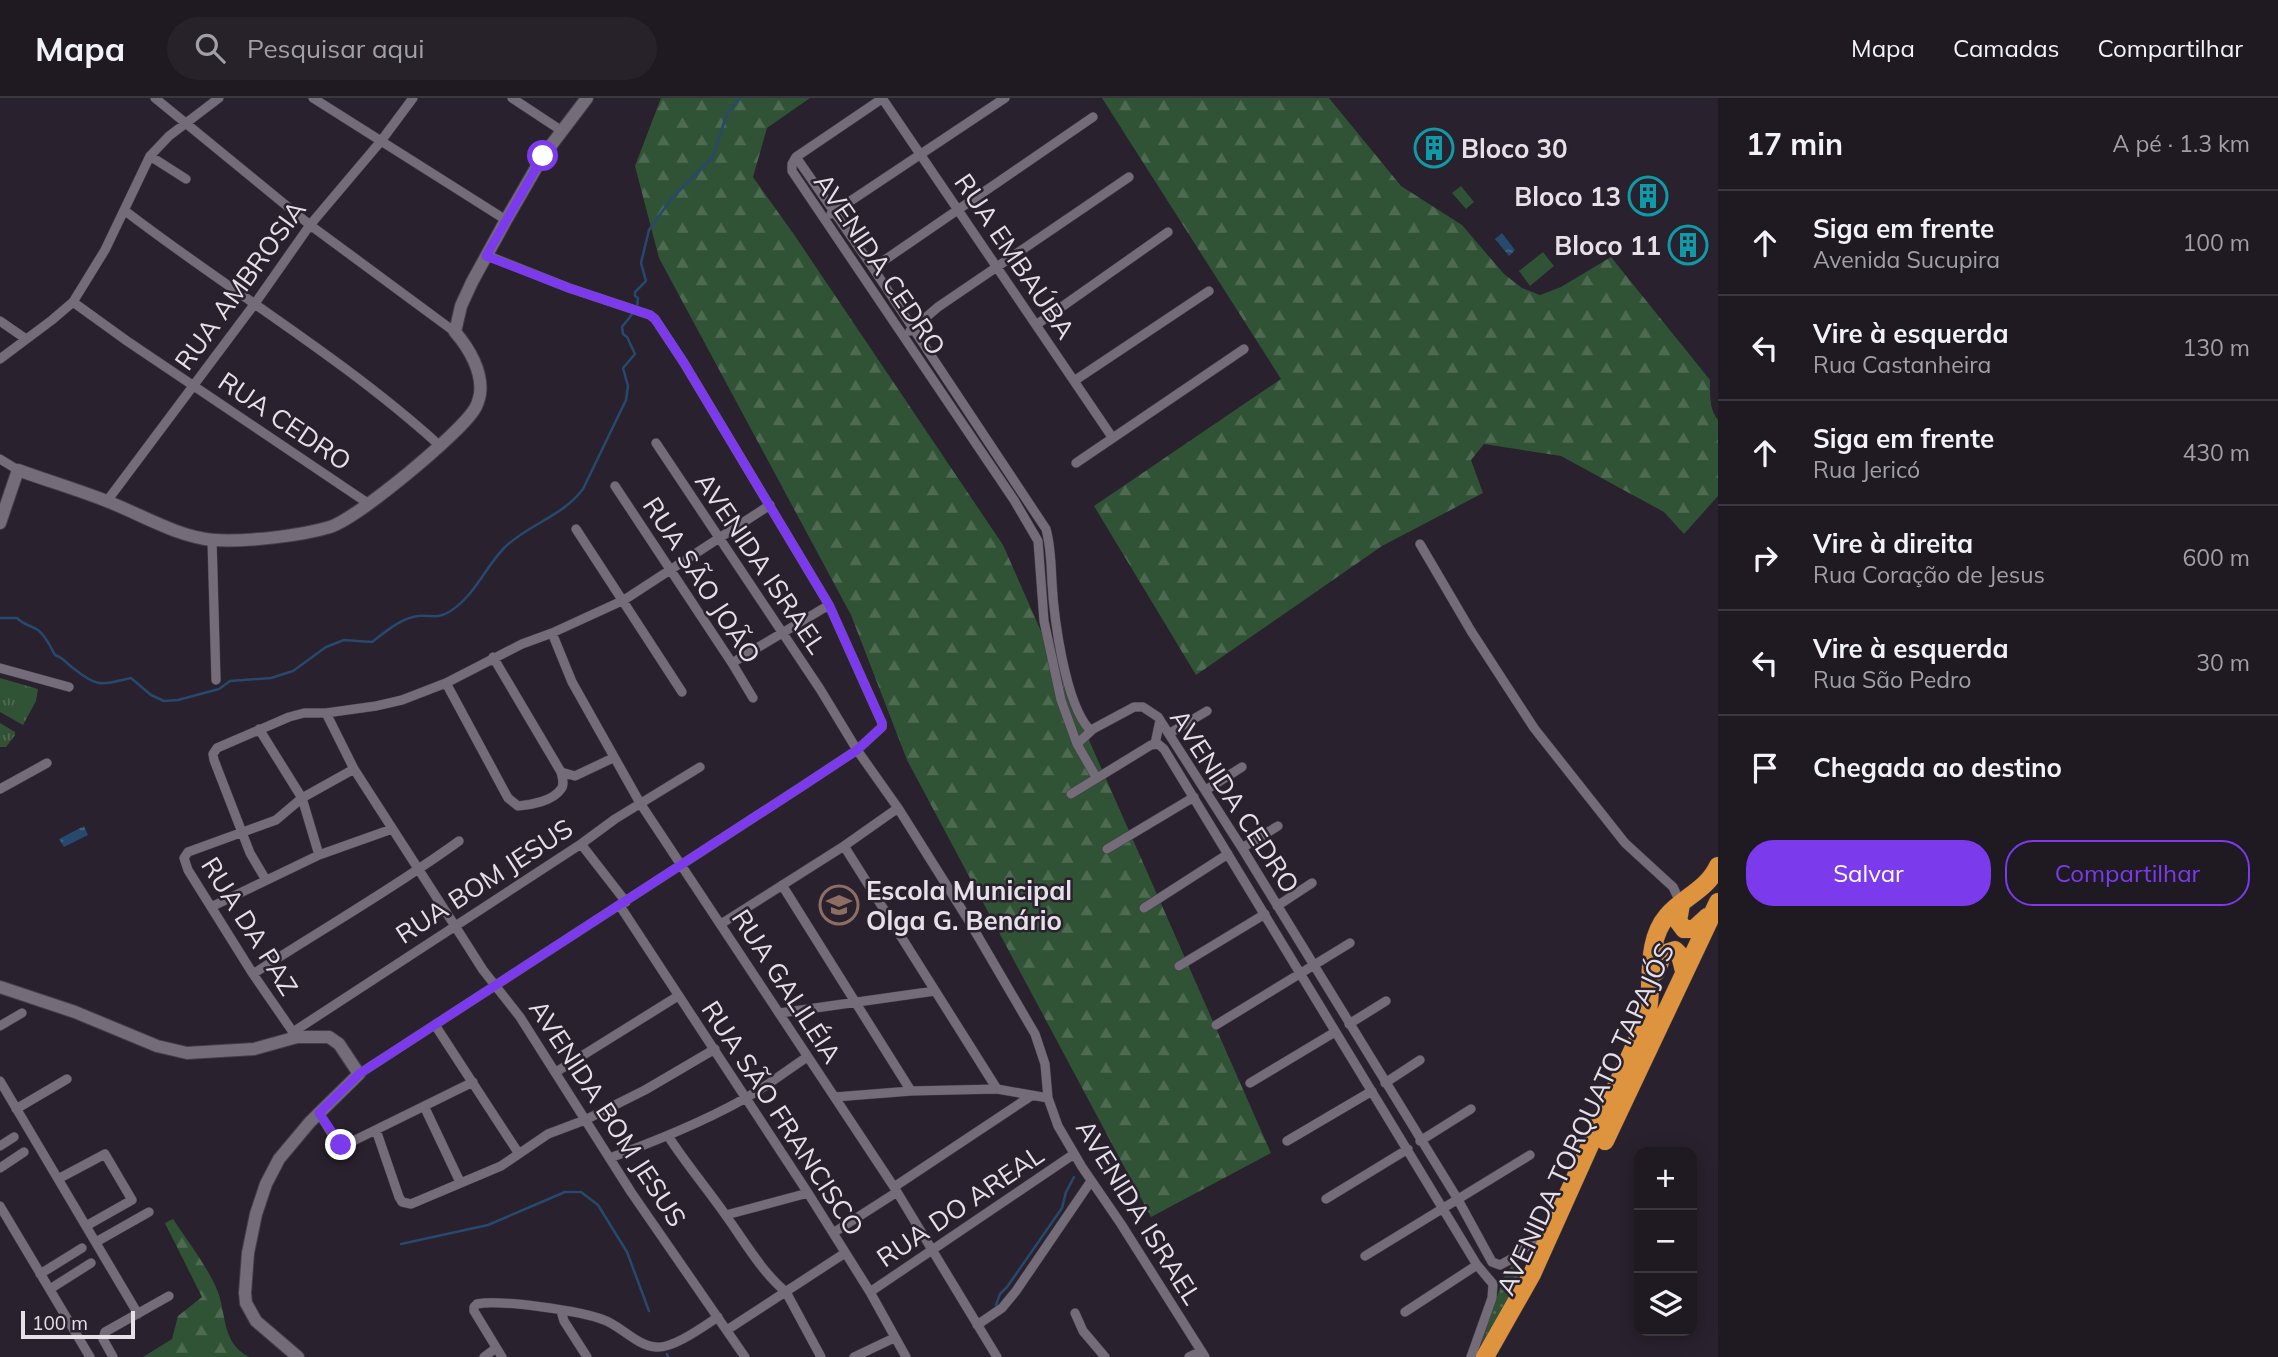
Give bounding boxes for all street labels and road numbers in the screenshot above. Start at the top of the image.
street label: AVENIDA CEDRO [807,167,953,361]
street label: RUA EMBAÚBA [948,167,1082,345]
street label: RUA AMBROSIA [167,194,313,376]
street label: RUA CEDRO [212,364,358,478]
street label: AVENIDA ISRAEL [688,466,834,660]
street label: RUA SÃO JOÃO [636,491,768,669]
street label: AVENIDA CEDRO [1163,703,1307,899]
street label: RUA BOM JESUS [389,811,579,951]
street label: RUA DA PAZ [194,851,306,1001]
street label: RUA GALILÉIA [725,903,849,1069]
street label: AVENIDA TORQUATO TAPAJÓS [1489,938,1681,1300]
street label: AVENIDA BOM JESUS [522,993,694,1233]
street label: RUA SÃO FRANCISCO [695,994,871,1242]
street label: AVENIDA ISRAEL [1069,1114,1209,1310]
street label: RUA DO AREAL [870,1138,1050,1274]

